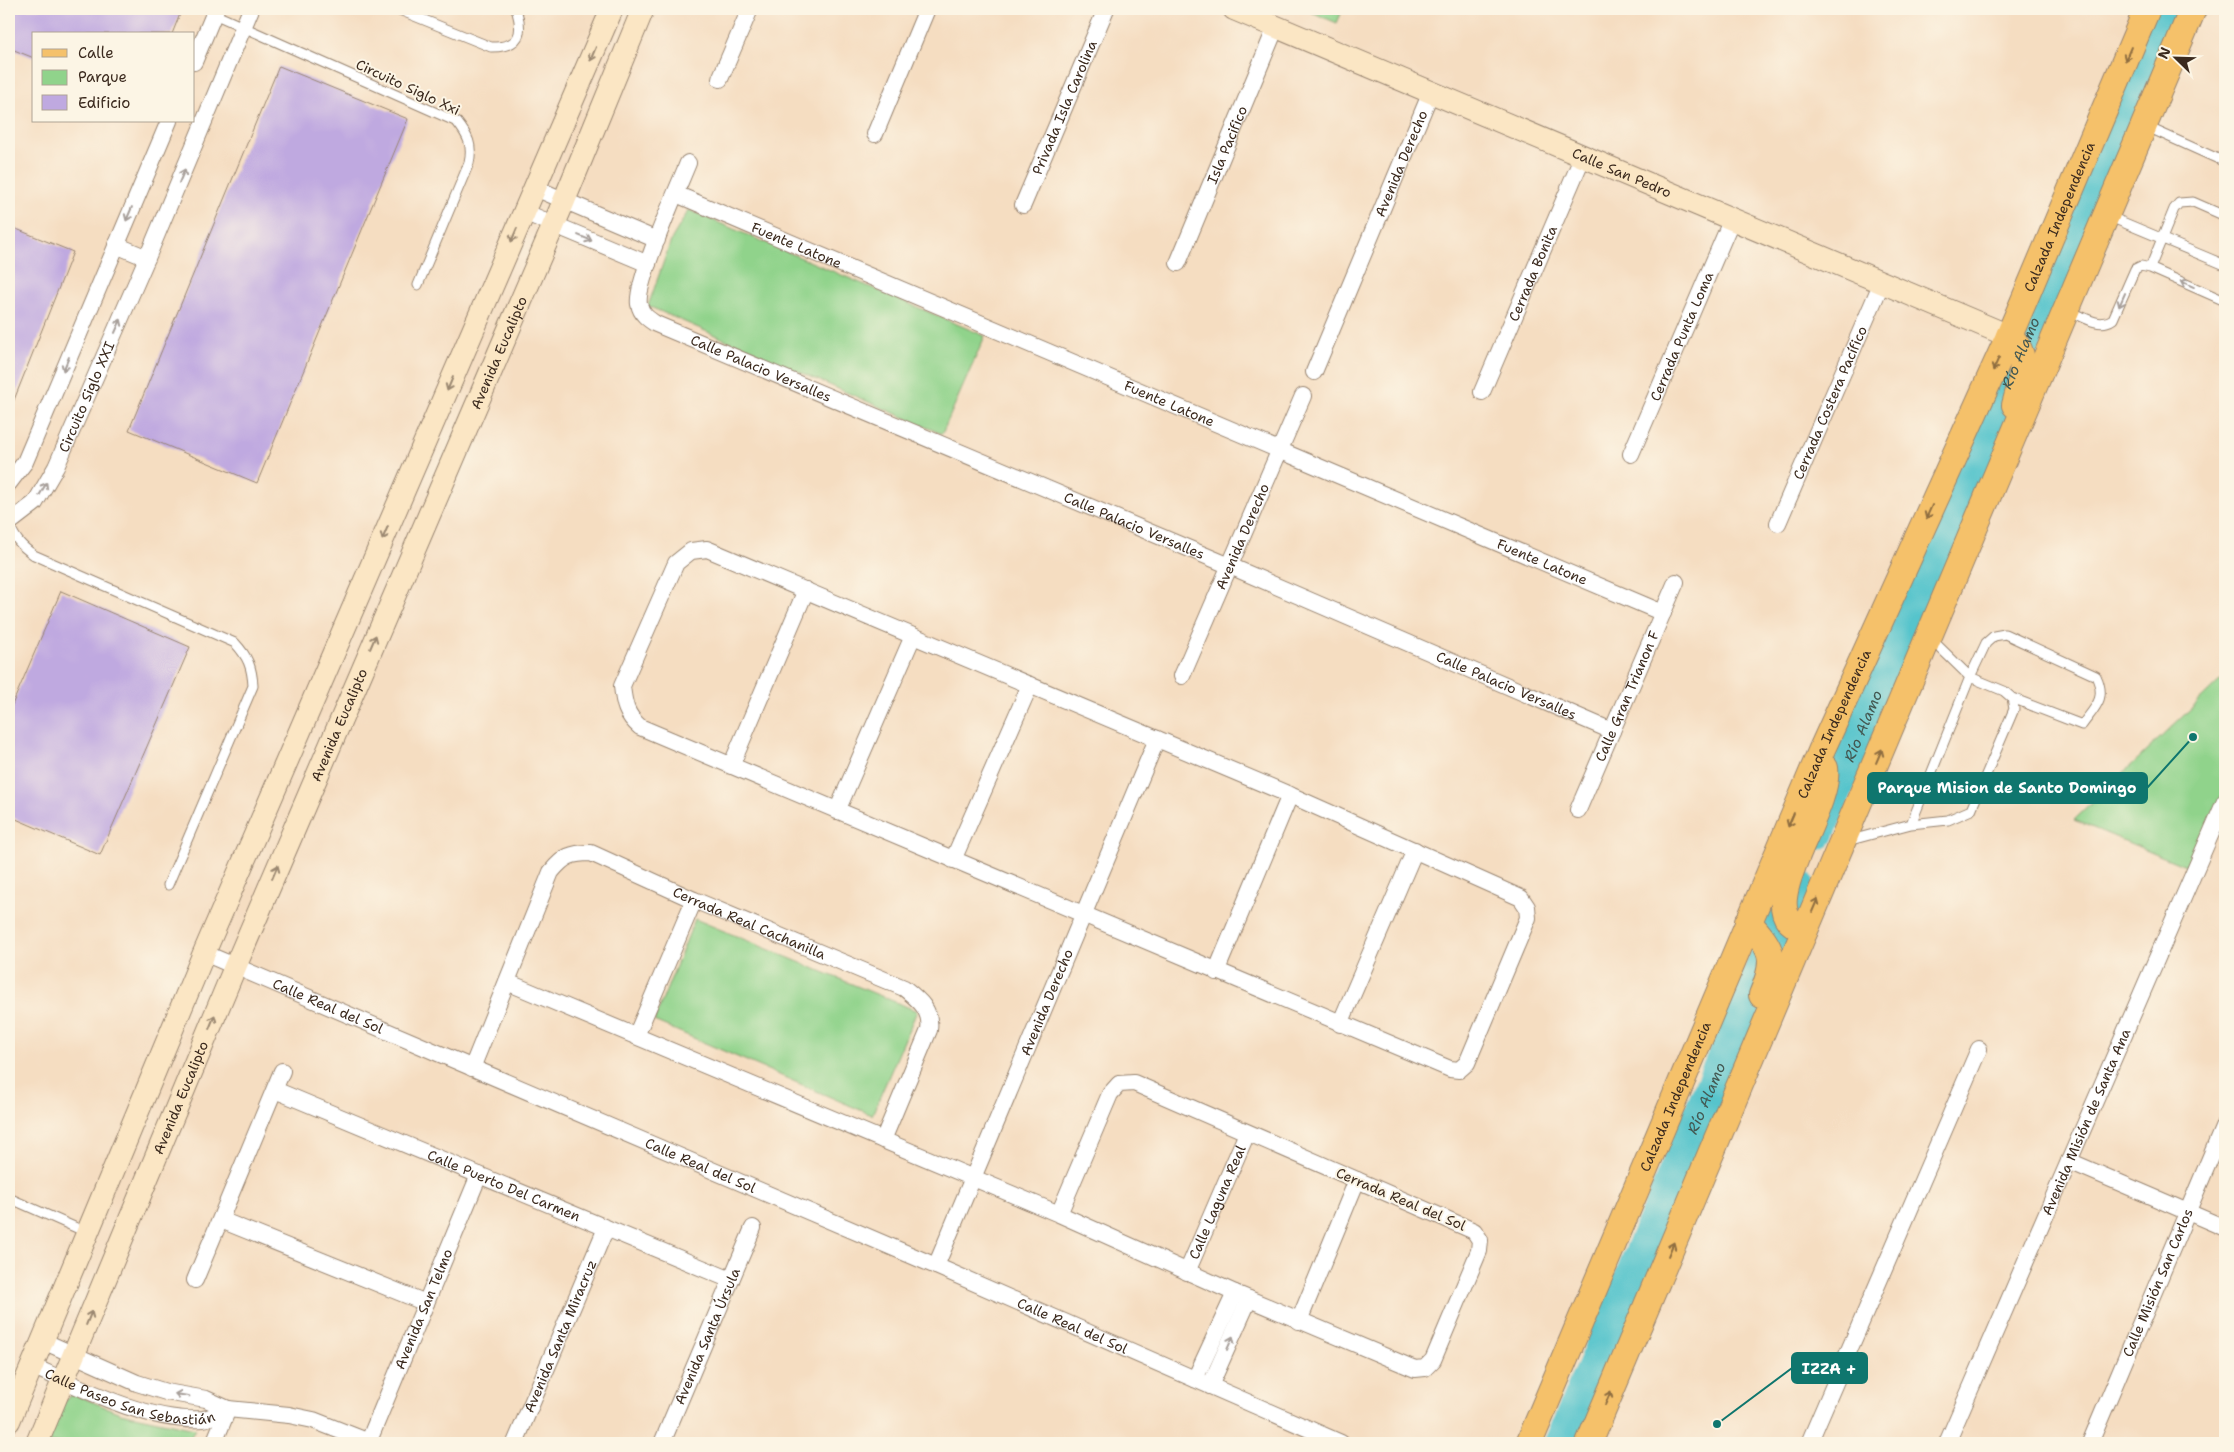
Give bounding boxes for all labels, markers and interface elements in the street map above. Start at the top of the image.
legend [32,32,195,122]
north arrow [2152,32,2202,82]
street label: Privada Isla Carolina [1028,37,1101,177]
text: Calle [78,43,114,63]
text: N [2154,44,2174,62]
one-way arrow [587,46,597,61]
one-way arrow [2123,46,2133,61]
street label: Circuito Siglo Xxi [353,55,463,119]
text: Parque [78,67,127,87]
text: Edificio [78,93,130,113]
street label: Isla Pacifico [1203,103,1251,186]
street label: Avenida Derecho [1371,107,1431,219]
street label: Calzada Independencia [2020,139,2099,295]
street label: Calle San Pedro [1569,144,1674,202]
one-way arrow [177,169,187,184]
one-way arrow [123,206,133,221]
street label: Fuente Latone [749,218,845,272]
street label: Cerrada Bonita [1504,223,1561,324]
one-way arrow [508,227,518,242]
one-way arrow [577,233,592,243]
street label: Cerrada Punta Loma [1646,269,1717,404]
one-way arrow [2180,279,2195,289]
one-way arrow [2116,292,2126,307]
street label: Avenida Eucalipto [467,294,531,412]
water label: Río Alamo [1997,314,2045,392]
one-way arrow [113,319,123,334]
street label: Cerrada Costera Pacífico [1789,323,1871,482]
street label: Calle Palacio Versalles [688,331,834,406]
street label: Circuito Siglo XXI [55,338,119,455]
one-way arrow [60,356,70,371]
one-way arrow [1991,356,2001,371]
one-way arrow [444,376,454,391]
street label: Fuente Latone [1121,376,1217,431]
street label: Avenida Derecho [1211,481,1273,592]
one-way arrow [38,483,48,497]
street label: Calle Palacio Versalles [1061,488,1207,563]
one-way arrow [1924,504,1934,519]
one-way arrow [380,525,390,540]
street label: Fuente Latone [1494,535,1590,589]
street label: Calle Gran Trianon F [1591,628,1663,764]
one-way arrow [370,635,379,650]
street label: Calzada Independencia [1793,646,1875,801]
street label: Calle Palacio Versalles [1433,647,1579,724]
street label: Avenida Eucalipto [307,666,371,784]
water label: Río Alamo [1839,687,1887,765]
one-way arrow [1874,749,1884,764]
callout: Parque Mision de Santo Domingo [1868,773,2147,803]
text: Parque Mision de Santo Domingo [1878,778,2137,798]
one-way arrow [1786,812,1796,827]
one-way arrow [270,865,280,880]
street label: Cerrada Real Cachanilla [670,883,829,963]
one-way arrow [1811,898,1821,913]
street label: Avenida Derecho [1016,946,1077,1058]
street label: Calle Real del Sol [270,974,387,1038]
one-way arrow [207,1015,217,1030]
street label: Calzada Independencia [1636,1019,1715,1174]
street label: Avenida Misión de Santa Ana [2038,1025,2135,1218]
street label: Avenida Eucalipto [149,1038,212,1157]
water label: Río Alamo [1682,1060,1730,1137]
street label: Calle Real del Sol [642,1134,759,1197]
street label: Calle Laguna Real [1185,1142,1250,1262]
street label: Calle Puerto Del Carmen [425,1146,584,1225]
street label: Cerrada Real del Sol [1333,1163,1469,1235]
street label: Calle Misión San Carlos [2118,1206,2197,1360]
one-way arrow [1666,1242,1676,1257]
street label: Avenida San Telmo [391,1246,456,1372]
street label: Avenida Santa Miracruz [520,1257,601,1415]
street label: Avenida Santa Úrsula [670,1265,744,1407]
street label: Calle Real del Sol [1014,1294,1131,1358]
one-way arrow [85,1311,95,1326]
one-way arrow [1225,1336,1235,1351]
callout: IZZA + [1792,1353,1867,1383]
text: IZZA + [1802,1359,1856,1379]
street label: Calle Paseo San Sebastián [42,1364,218,1428]
one-way arrow [175,1389,191,1399]
one-way arrow [1603,1391,1613,1406]

